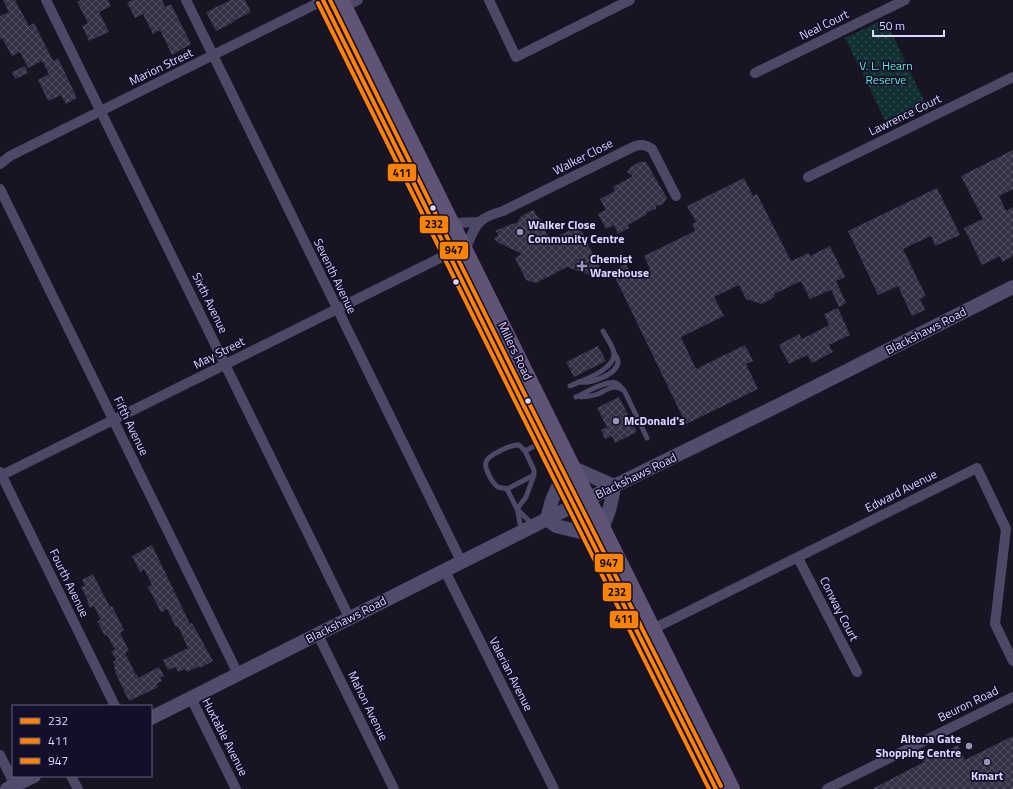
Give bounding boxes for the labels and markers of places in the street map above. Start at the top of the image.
unlabelled marker [428,203,438,213]
place label: Walker Close Community Centre [528,215,624,248]
marker: Walker Close Community Centre [515,227,525,237]
place label: Chemist Warehouse [590,249,649,282]
marker: Chemist Warehouse [577,261,587,271]
unlabelled marker [451,277,461,287]
unlabelled marker [523,396,533,406]
place label: McDonald's [624,411,685,430]
marker: McDonald's [611,416,621,426]
place label: Altona Gate Shopping Centre [875,729,961,762]
marker: Altona Gate Shopping Centre [964,741,974,751]
marker: Kmart [982,757,992,767]
place label: Kmart [971,766,1004,785]

